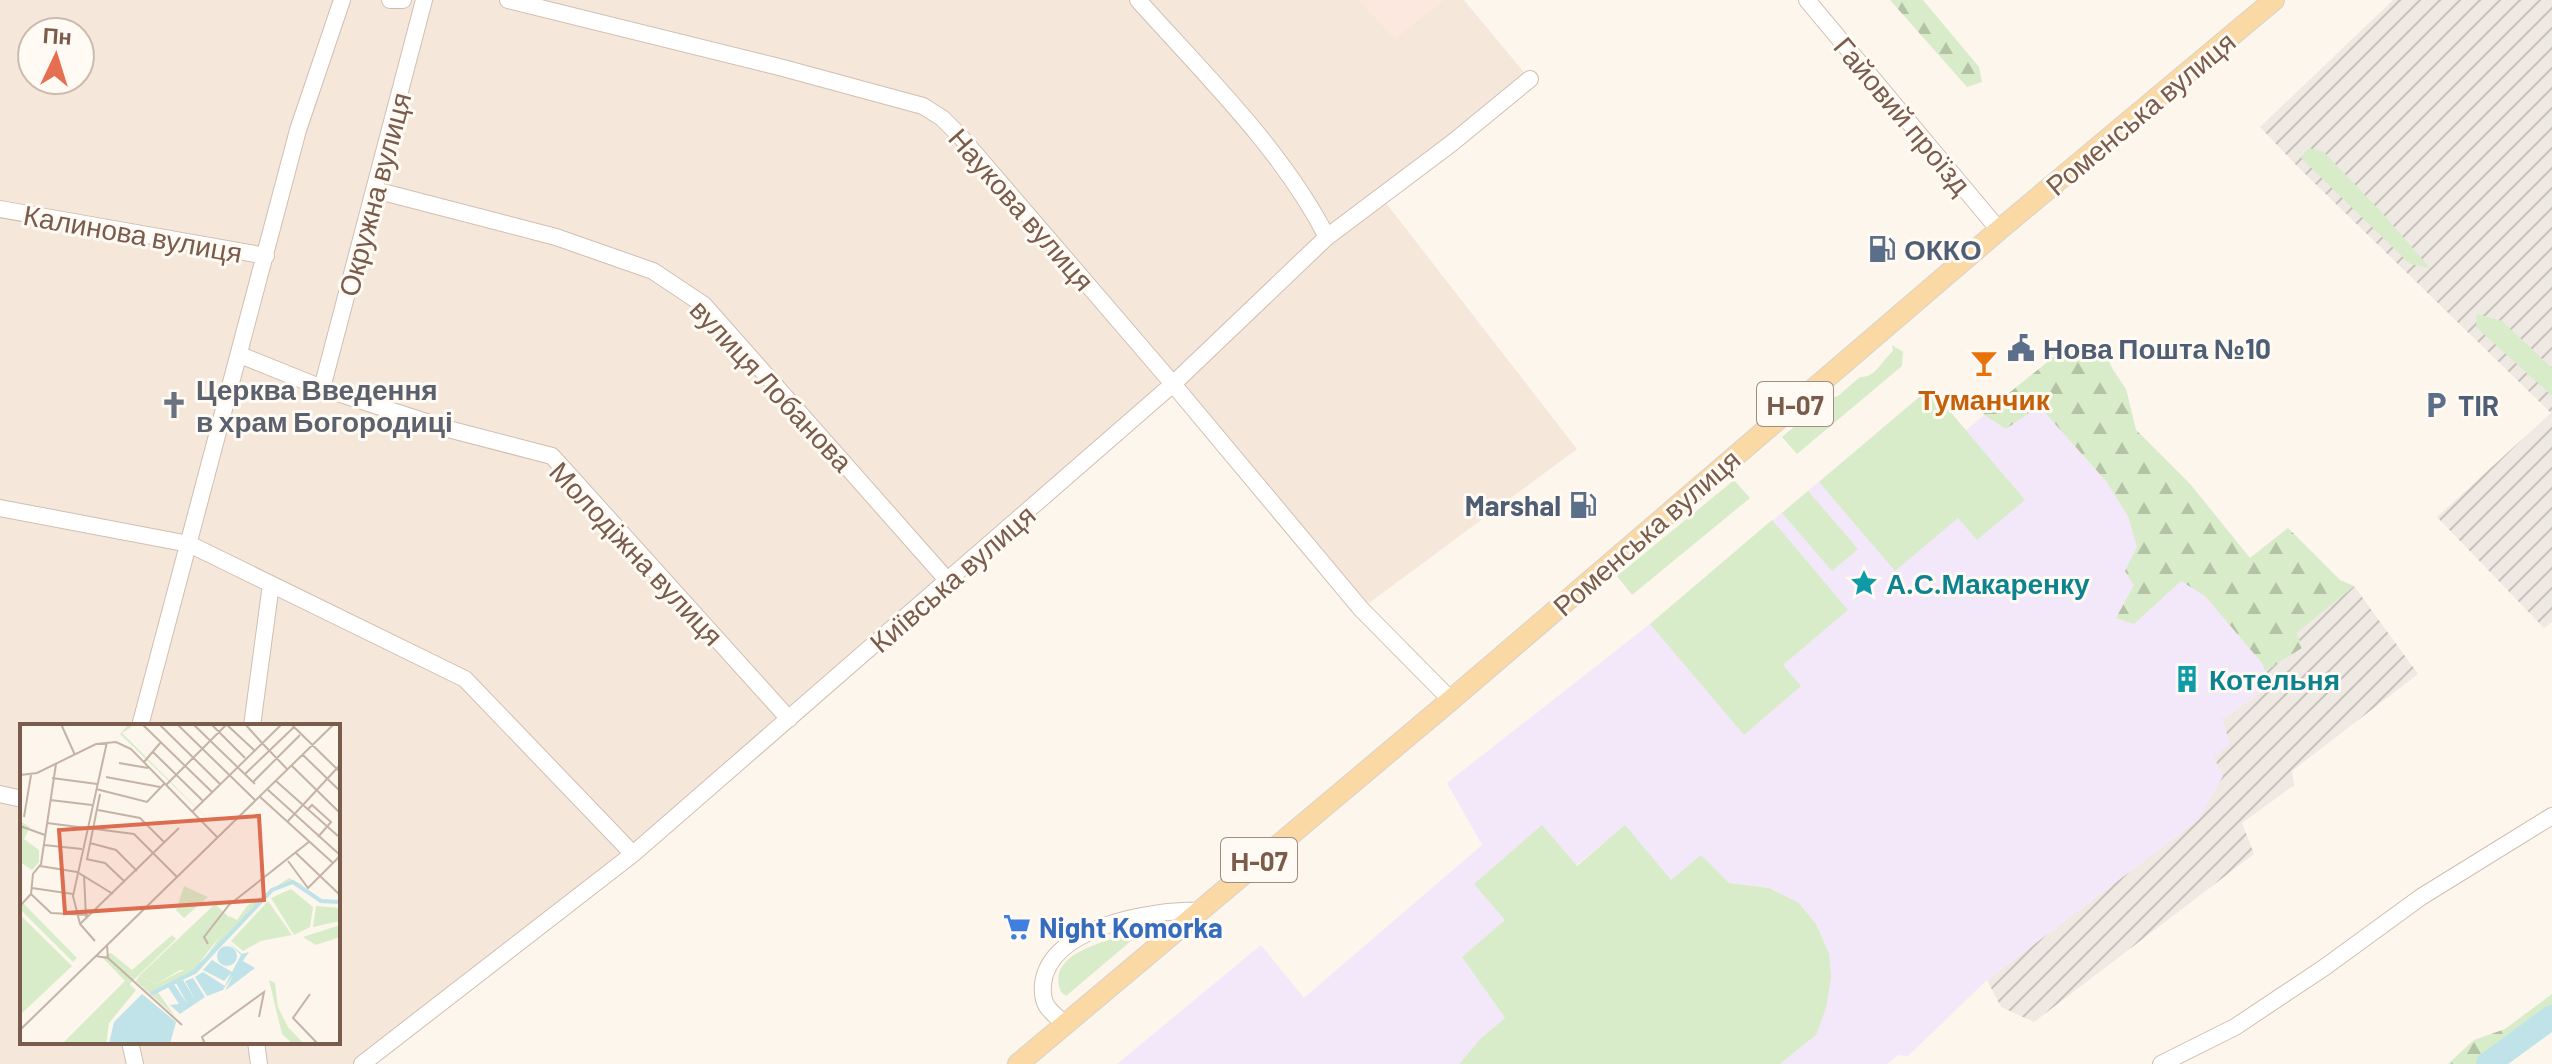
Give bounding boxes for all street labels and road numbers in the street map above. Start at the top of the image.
street label: Роменська вулиця [2038,24,2242,202]
street label: Гайовий проїзд [1827,29,1979,201]
street label: Окружна вулиця [330,88,418,300]
street label: Наукова вулиця [942,121,1102,297]
street label: Калинова вулиця [21,197,245,269]
street label: вулиця Лобанова [684,292,861,478]
road number: Н-07 [1757,382,1833,426]
street label: Роменська вулиця [1546,442,1746,622]
street label: Молодіжна вулиця [543,454,731,652]
street label: Київська вулиця [862,497,1042,659]
road number: Н-07 [1221,838,1297,882]

